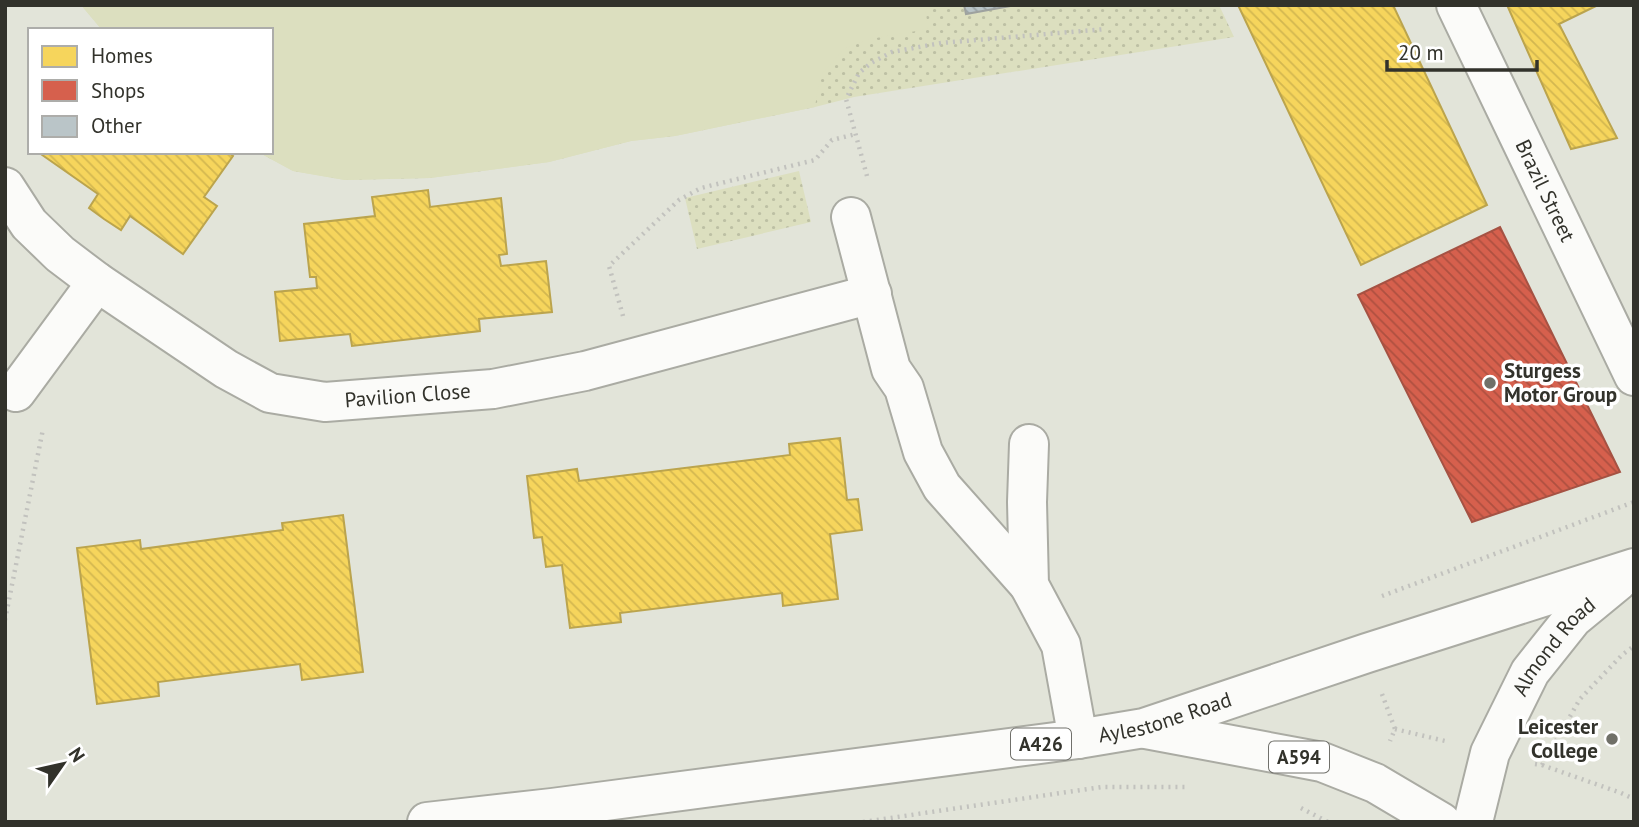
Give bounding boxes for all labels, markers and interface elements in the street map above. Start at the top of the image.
legend [28,28,273,154]
scale bar [1387,28,1538,72]
text: 20 m [1398,39,1444,66]
text: Homes [91,42,153,69]
text: Shops [91,77,145,104]
text: Other [91,112,142,139]
street label: Brazil Street [1510,135,1582,246]
place label: Sturgess Motor Group [1504,357,1617,408]
marker: Sturgess Motor Group [1482,375,1498,391]
street label: Pavilion Close [344,377,472,413]
street label: Almond Road [1506,591,1601,700]
street label: Aylestone Road [1096,686,1235,748]
place label: Leicester College [1518,713,1599,764]
north arrow [28,729,98,799]
road number: A426 [1011,729,1071,760]
marker: Leicester College [1604,731,1620,747]
road number: A594 [1269,742,1329,772]
text: N [64,743,91,766]

